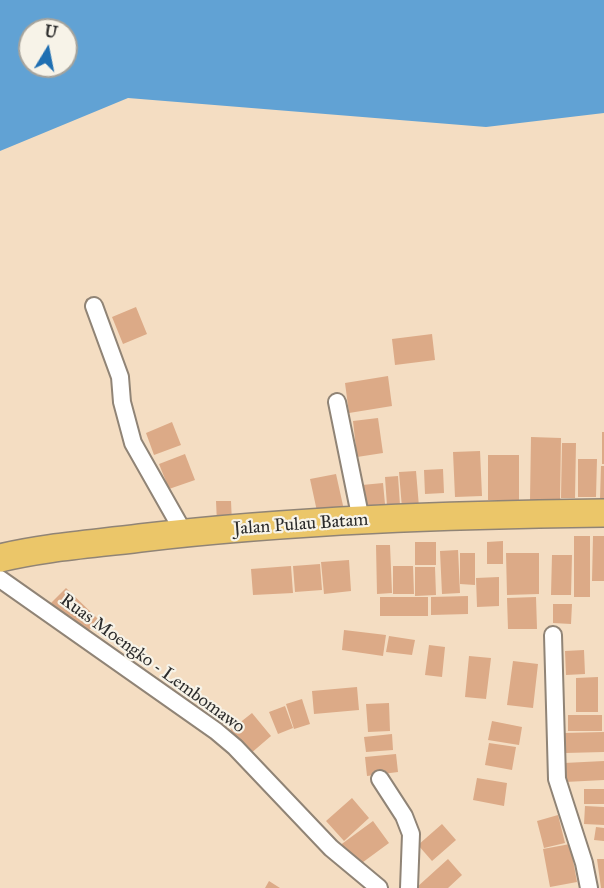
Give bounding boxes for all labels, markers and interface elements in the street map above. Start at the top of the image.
north arrow [18,18,78,78]
text: U [43,21,59,42]
street label: Jalan Pulau Batam [233,510,369,540]
street label: Ruas Moengko - Lembomawo [55,590,249,738]

